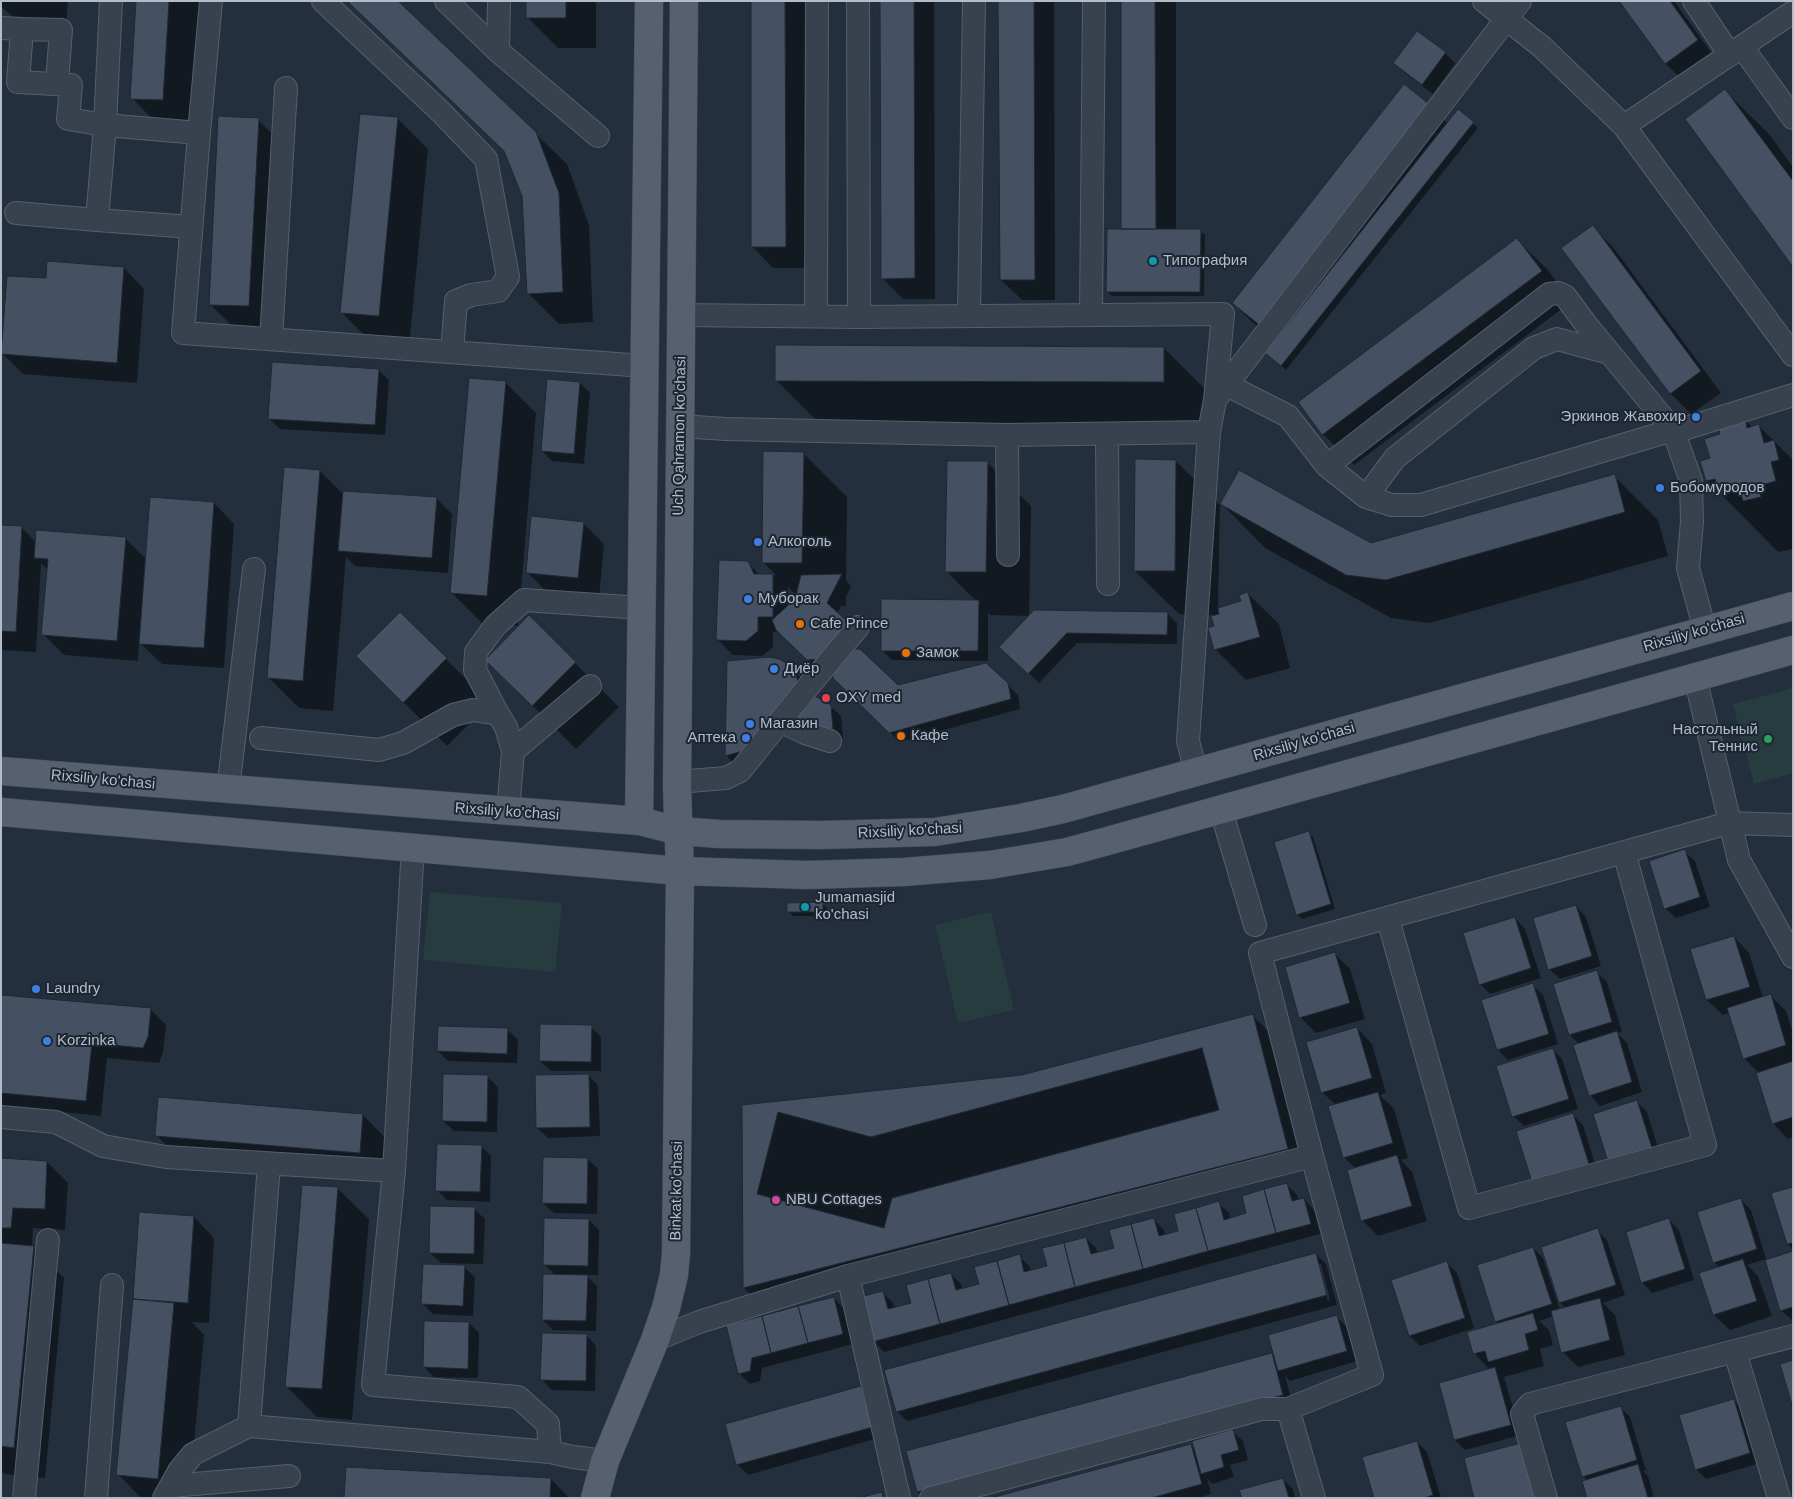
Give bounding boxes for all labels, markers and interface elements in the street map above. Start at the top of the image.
place label: Типография [1163,252,1247,270]
marker: Типография [1147,255,1159,267]
street label: Uch Qahramon ko'chasi [670,356,690,516]
place label: Эркинов Жавохир [1561,408,1686,426]
marker: Эркинов Жавохир [1690,411,1702,423]
place label: Бобомуродов [1670,479,1764,497]
marker: Бобомуродов [1654,482,1666,494]
place label: Алкоголь [768,533,832,551]
marker: Алкоголь [752,536,764,548]
place label: Муборак [758,590,819,608]
marker: Муборак [742,593,754,605]
street label: Rixsiliy ko'chasi [1641,610,1747,656]
place label: Cafe Prince [810,615,888,633]
marker: Cafe Prince [794,618,806,630]
place label: Замок [916,644,959,662]
marker: Замок [900,647,912,659]
place label: Диёр [784,660,819,678]
marker: Диёр [768,663,780,675]
place label: OXY med [836,689,901,707]
marker: OXY med [820,692,832,704]
place label: Магазин [760,715,818,733]
marker: Магазин [744,718,756,730]
street label: Rixsiliy ko'chasi [1251,719,1357,765]
place label: Настольный Теннис [1673,721,1758,756]
place label: Кафе [911,727,949,745]
place label: Аптека [688,729,736,747]
marker: Кафе [895,730,907,742]
marker: Аптека [740,732,752,744]
marker: Настольный Теннис [1762,733,1774,745]
street label: Rixsiliy ko'chasi [50,766,156,794]
street label: Rixsiliy ko'chasi [454,799,560,825]
street label: Rixsiliy ko'chasi [857,819,963,843]
place label: Jumamasjid ko'chasi [815,889,895,924]
marker: Jumamasjid ko'chasi [799,901,811,913]
place label: Laundry [46,980,100,998]
marker: Laundry [30,983,42,995]
place label: Korzinka [57,1032,115,1050]
marker: Korzinka [41,1035,53,1047]
street label: Binkat ko'chasi [667,1141,687,1241]
place label: NBU Cottages [786,1191,882,1209]
marker: NBU Cottages [770,1194,782,1206]

